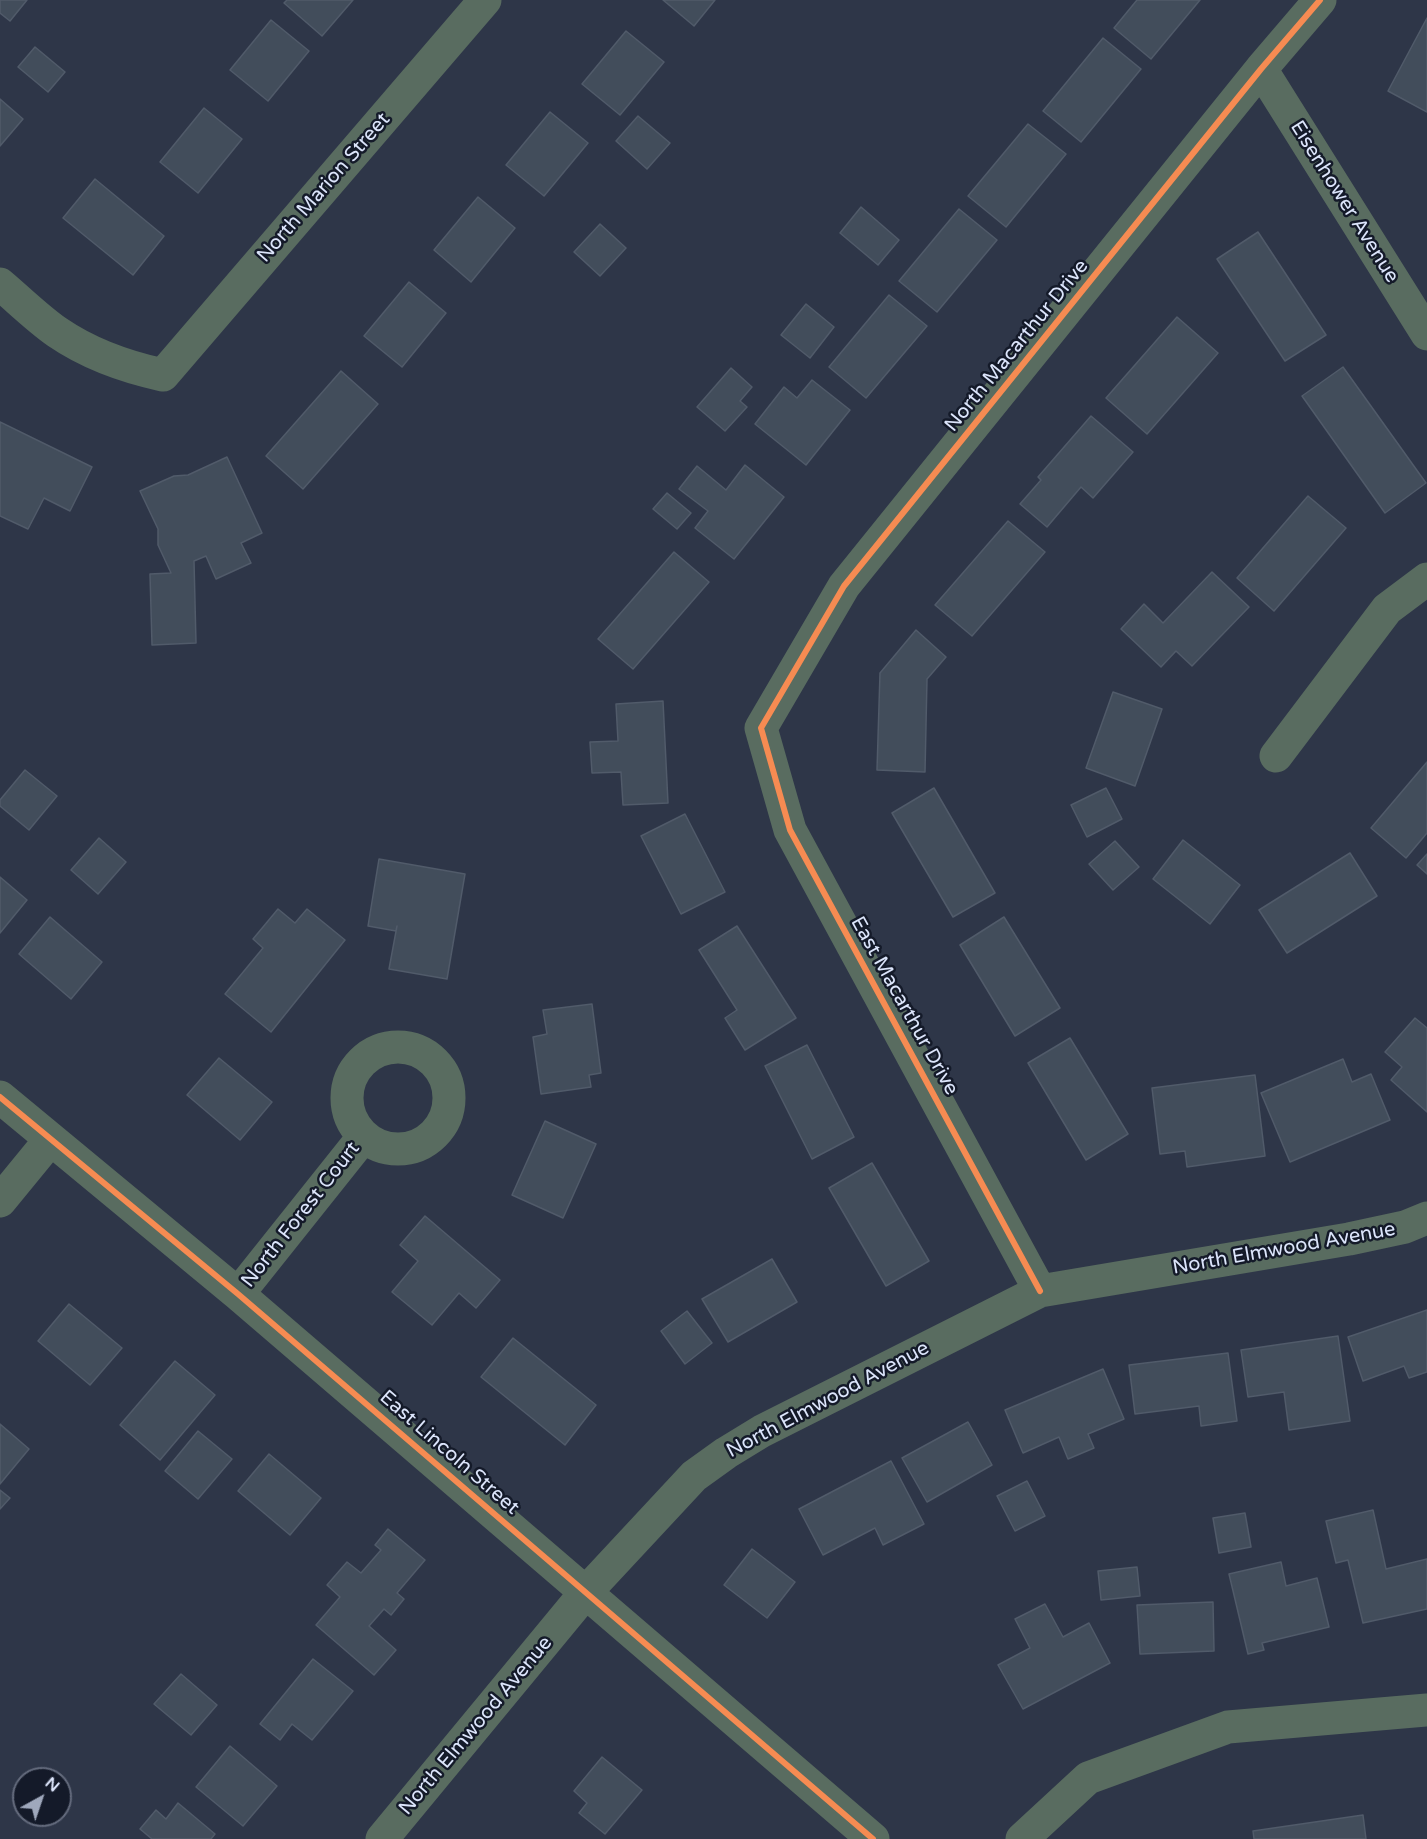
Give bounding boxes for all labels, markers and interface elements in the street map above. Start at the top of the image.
street label: North Marion Street [252,108,396,268]
street label: Eisenhower Avenue [1284,117,1404,287]
street label: North Macarthur Drive [940,255,1094,437]
street label: East Macarthur Drive [845,913,963,1099]
street label: North Forest Court [237,1137,365,1293]
street label: North Elmwood Avenue [1171,1218,1397,1280]
street label: North Elmwood Avenue [723,1336,933,1464]
street label: East Lincoln Street [374,1386,524,1520]
street label: North Elmwood Avenue [394,1632,558,1820]
north arrow [12,1767,72,1827]
text: N [41,1773,64,1797]

